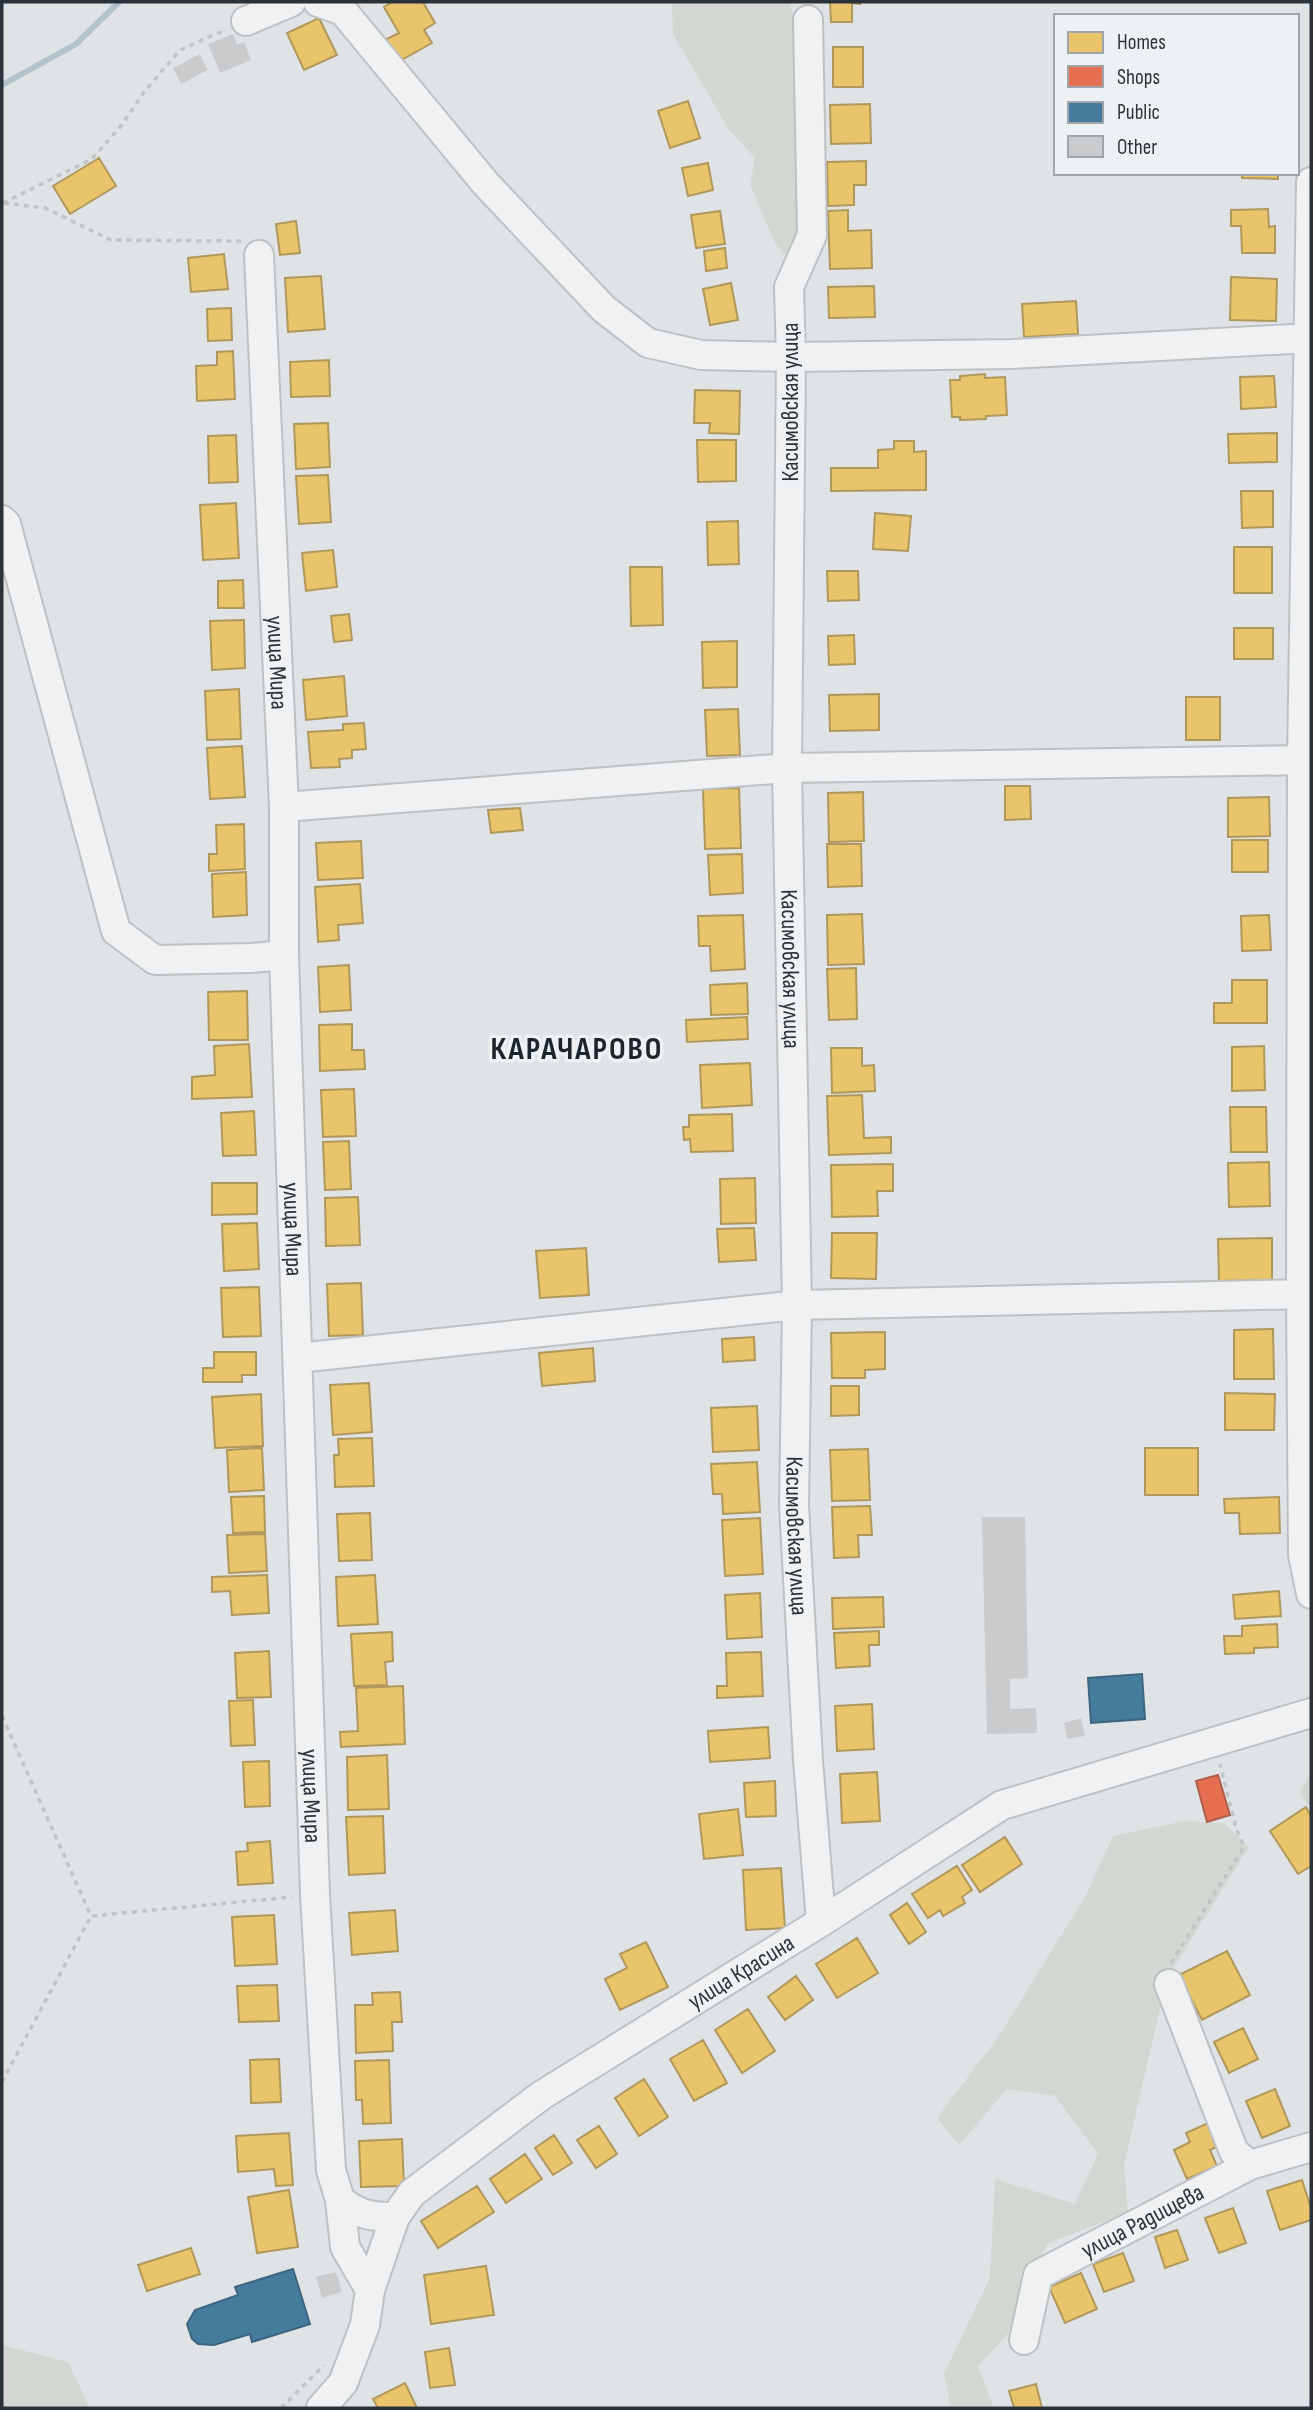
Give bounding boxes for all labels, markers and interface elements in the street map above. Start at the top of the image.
legend [1054,14,1299,175]
text: Homes [1117,30,1166,55]
text: Shops [1117,65,1160,90]
text: Public [1117,100,1160,125]
text: Other [1117,135,1157,160]
street label: Касимовская улица [776,322,805,482]
street label: улица Мира [261,615,294,710]
street label: Касимовская улица [775,889,807,1049]
district label: КАРАЧАРОВО [491,1030,663,1069]
street label: улица Мира [277,1182,309,1277]
street label: Касимовская улица [779,1456,815,1616]
street label: улица Мира [296,1748,328,1844]
street label: улица Красина [682,1928,799,2016]
street label: улица Радищева [1076,2177,1208,2265]

